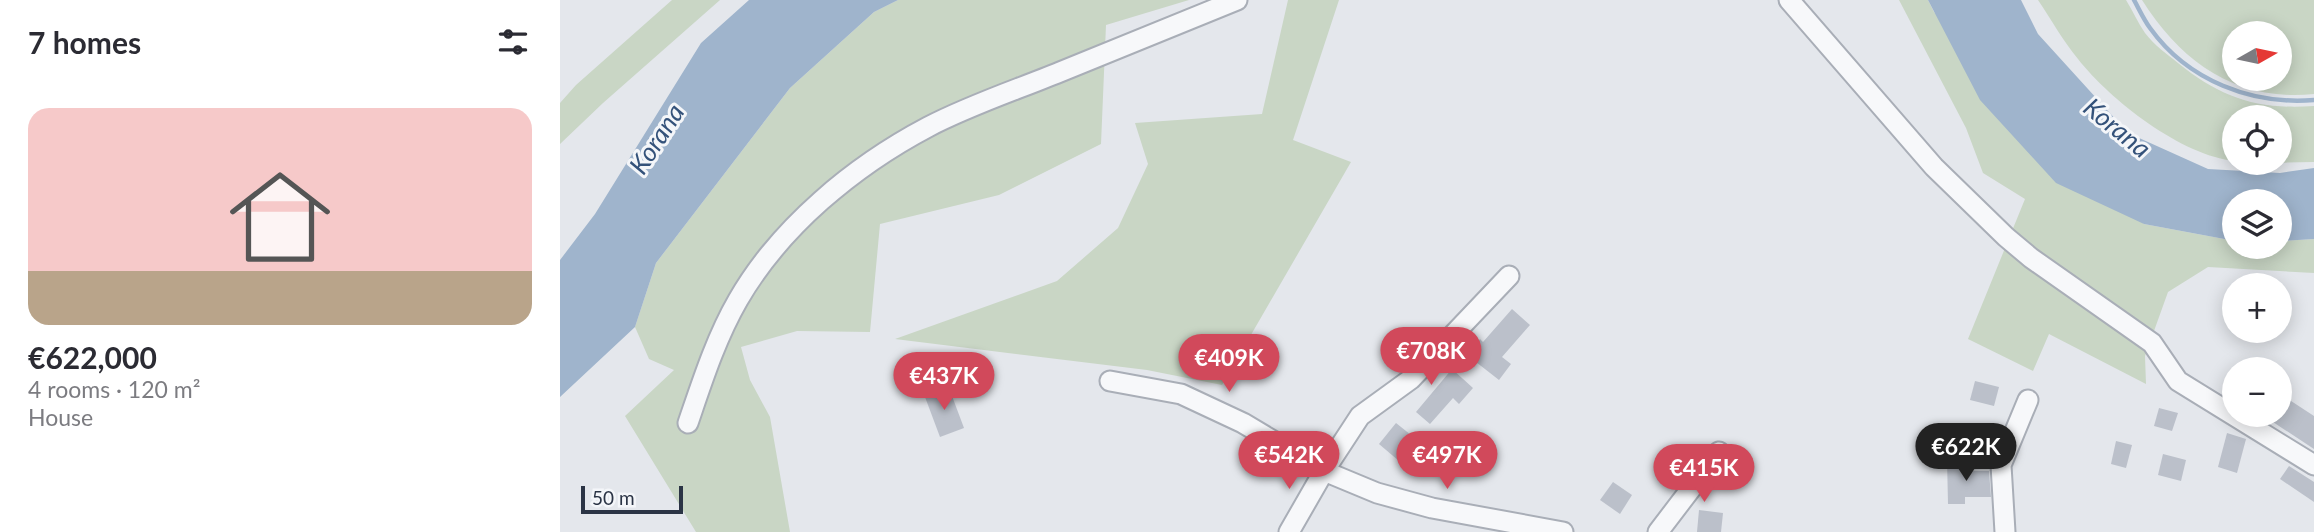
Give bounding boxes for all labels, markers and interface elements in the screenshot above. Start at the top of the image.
north arrow [2222,21,2292,91]
map controls [2222,21,2292,427]
icon: filters [494,23,532,61]
text: 7 homes [28,24,141,60]
water label: Korana [2078,91,2158,164]
water label: Korana [622,97,691,180]
button: locate [2222,105,2292,175]
icon: home [217,154,343,280]
button: layers [2222,189,2292,259]
button: + [2222,273,2292,343]
pin: €708K [1382,328,1480,387]
pin: €409K [1180,334,1278,394]
text: €708K [1396,336,1466,364]
text: €622,000 [28,339,157,375]
text: €409K [1194,343,1264,371]
pin: €437K [895,352,993,412]
button: − [2222,357,2292,427]
text: €437K [909,361,979,389]
text: 4 rooms · 120 m² [28,375,200,403]
text: House [28,403,93,431]
pin: €622K [1917,424,2015,483]
pin: €542K [1240,432,1338,491]
pin: €497K [1398,432,1496,491]
text: €622K [1931,432,2001,460]
text: €542K [1254,440,1324,468]
text: €497K [1412,440,1482,468]
pin: €415K [1655,444,1753,504]
text: €415K [1669,453,1739,481]
scale bar [581,483,682,515]
text: 50 m [592,486,635,509]

